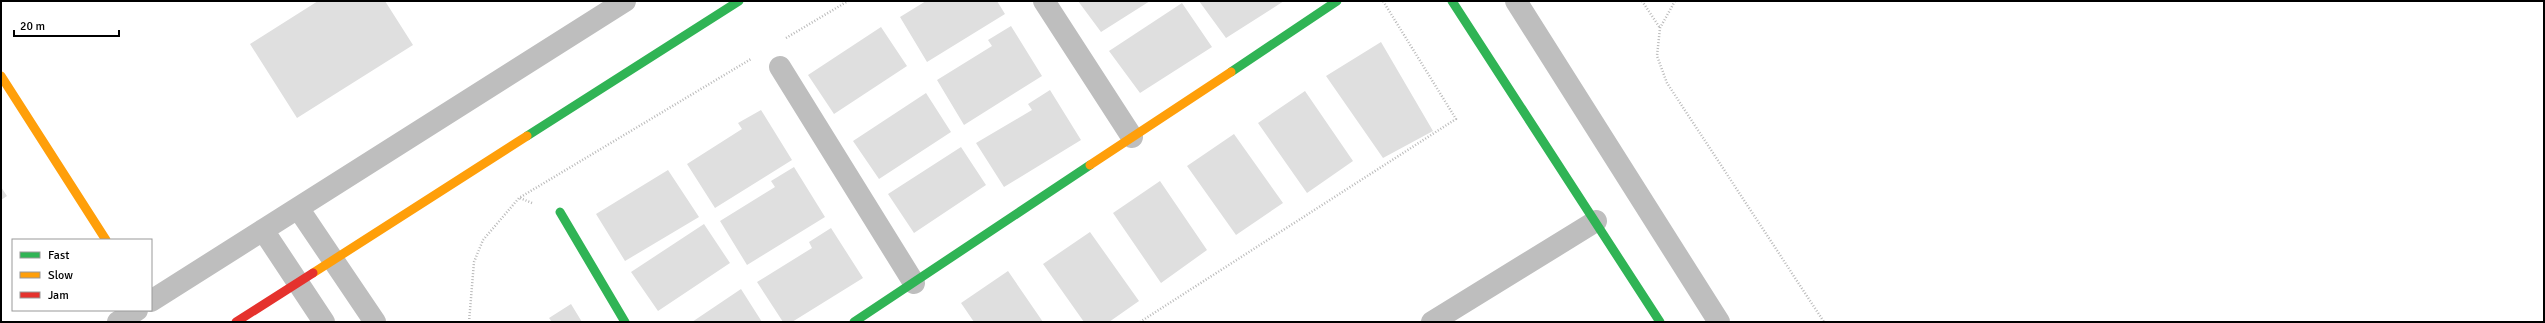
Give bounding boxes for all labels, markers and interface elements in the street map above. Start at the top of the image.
scale bar [14,12,119,38]
text: 20 m [20,19,45,34]
legend [12,239,152,311]
text: Fast [48,248,69,263]
text: Slow [48,268,73,283]
text: Jam [48,288,69,303]

